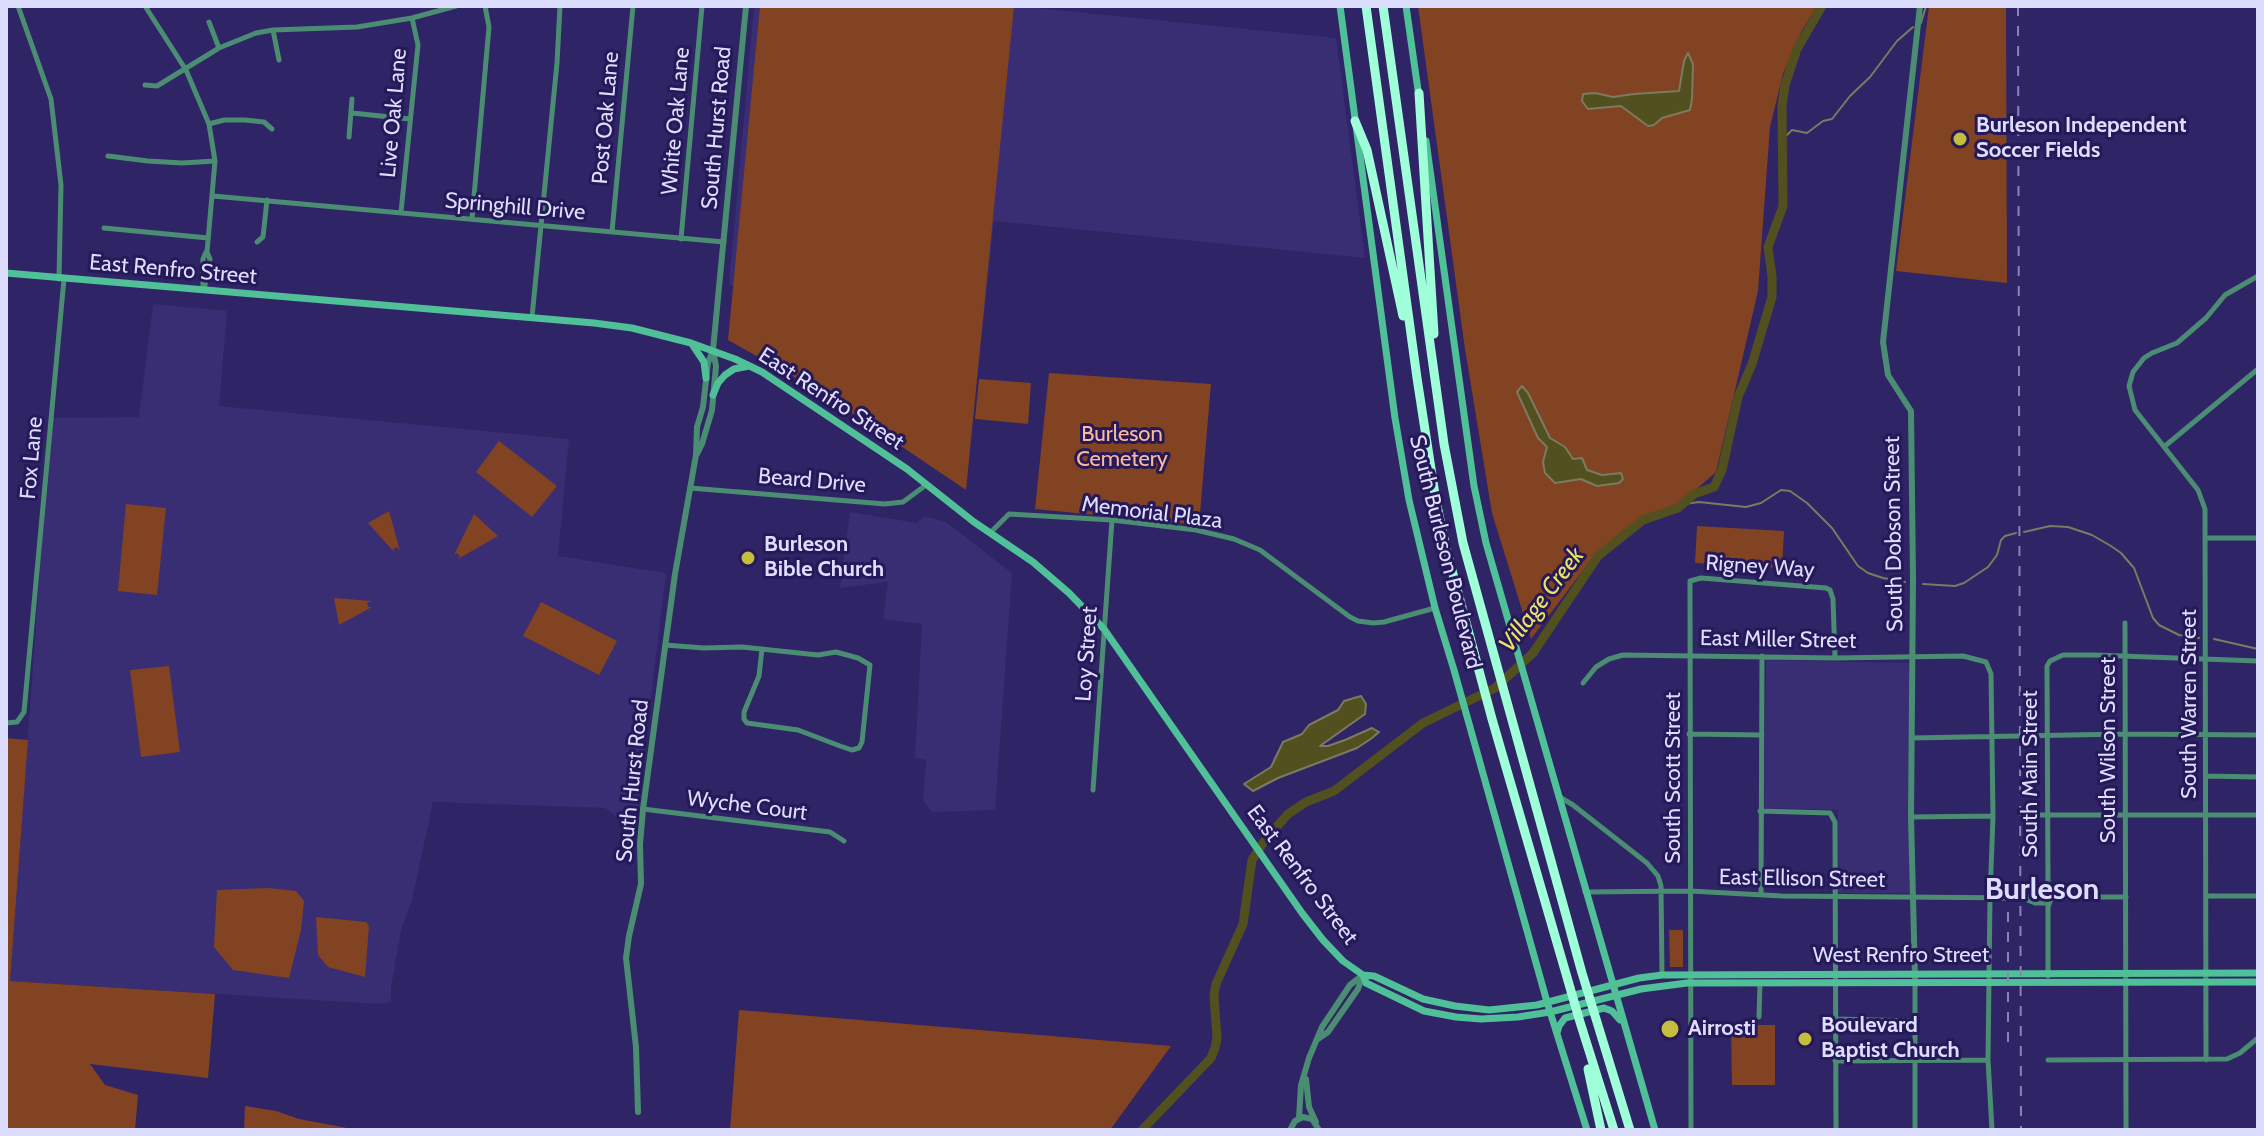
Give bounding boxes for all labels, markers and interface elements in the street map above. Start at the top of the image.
street label: South Hurst Road [697,45,737,211]
street label: White Oak Lane [656,46,696,196]
street label: Live Oak Lane [375,47,413,179]
street label: Post Oak Lane [587,51,625,185]
place label: Burleson Independent Soccer Fields [1976,113,2187,164]
marker: Burleson Independent Soccer Fields [1951,130,1969,148]
street label: Springhill Drive [444,188,586,226]
street label: East Renfro Street [88,250,258,290]
street label: East Renfro Street [753,342,909,456]
street label: Fox Lane [15,416,49,500]
park label: Burleson Cemetery [1076,422,1168,474]
street label: South Burleson Boulevard [1403,432,1487,672]
street label: South Dobson Street [1879,436,1909,632]
street label: Beard Drive [757,463,867,499]
street label: Memorial Plaza [1080,491,1224,535]
place label: Burleson Bible Church [764,532,884,584]
water label: Village Creek [1493,542,1591,658]
marker: Burleson Bible Church [739,549,757,567]
street label: Rigney Way [1705,550,1815,584]
street label: Loy Street [1071,606,1103,702]
street label: South Warren Street [2177,609,2203,799]
street label: East Miller Street [1700,625,1856,655]
street label: South Wilson Street [2096,657,2122,843]
street label: South Main Street [2018,690,2044,858]
street label: South Scott Street [1661,692,1687,864]
street label: South Hurst Road [611,698,655,864]
street label: Wyche Court [685,786,809,826]
street label: East Renfro Street [1241,800,1363,950]
street label: East Ellison Street [1719,864,1885,894]
district label: Burleson [1985,872,2099,908]
street label: West Renfro Street [1813,943,1989,969]
place label: Boulevard Baptist Church [1821,1013,1960,1064]
place label: Airrosti [1688,1016,1756,1042]
marker: Airrosti [1659,1018,1681,1040]
marker: Boulevard Baptist Church [1796,1030,1814,1048]

